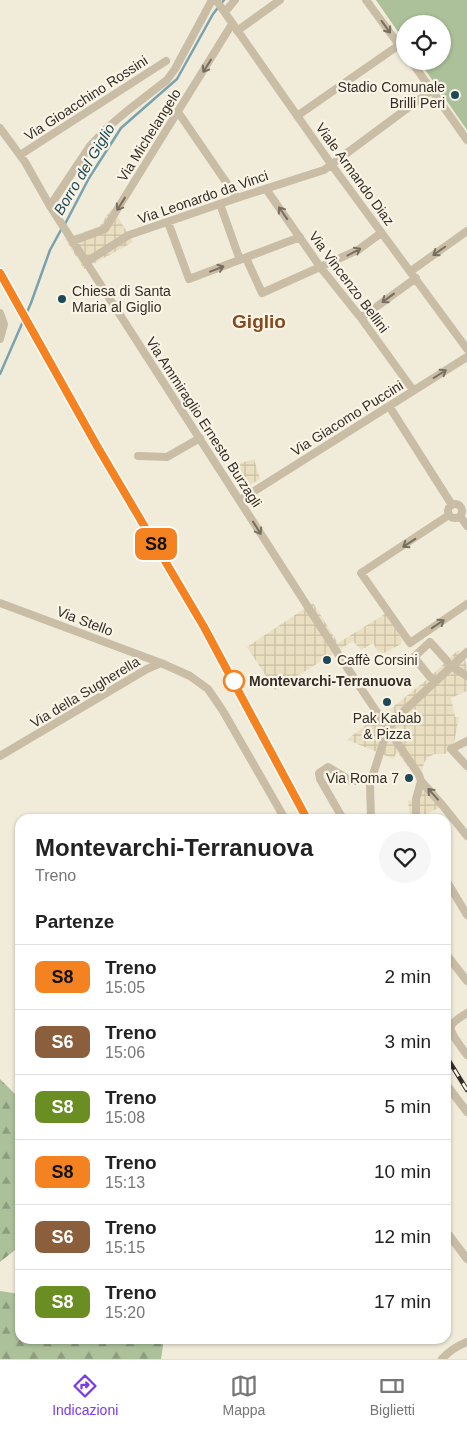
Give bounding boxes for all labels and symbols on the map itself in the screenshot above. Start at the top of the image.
one-way arrow [381,20,391,34]
street label: Via Gioacchino Rossini [21,52,151,144]
one-way arrow [201,58,211,72]
place label: Stadio Comunale Brilli Peri [338,79,445,111]
street label: Via Michelangelo [114,85,184,184]
marker: Stadio Comunale Brilli Peri [449,89,461,101]
water label: Borro del Giglio [50,120,118,218]
street label: Viale Armando Diaz [312,120,398,228]
street label: Via Leonardo da Vinci [136,167,270,227]
one-way arrow [116,196,126,210]
one-way arrow [278,206,288,220]
street label: Via Vincenzo Bellini [306,228,392,336]
one-way arrow [432,246,446,256]
one-way arrow [346,247,361,256]
one-way arrow [210,263,225,272]
place label: Chiesa di Santa Maria al Giglio [72,283,171,315]
marker: Chiesa di Santa Maria al Giglio [56,293,68,305]
one-way arrow [381,293,395,303]
district label: Giglio [232,311,286,332]
street label: Via Ammiraglio Ernesto Burzagli [143,334,265,510]
one-way arrow [433,368,447,378]
street label: Via Giacomo Puccini [288,377,406,459]
one-way arrow [253,521,263,535]
line badge: S8 [134,528,178,560]
one-way arrow [402,538,416,548]
street label: Via Stello [55,603,116,639]
one-way arrow [431,619,445,629]
place label: Caffè Corsini [337,652,418,668]
street label: Via della Sugherella [28,653,143,731]
marker: Caffè Corsini [321,654,333,666]
marker: Montevarchi-Terranuova [223,670,245,692]
place label: Montevarchi-Terranuova [249,673,412,689]
marker: Pak Kabab & Pizza [381,696,393,708]
place label: Pak Kabab & Pizza [353,710,421,742]
place label: Via Roma 7 [326,770,399,786]
marker: Via Roma 7 [403,772,415,784]
one-way arrow [427,788,439,801]

